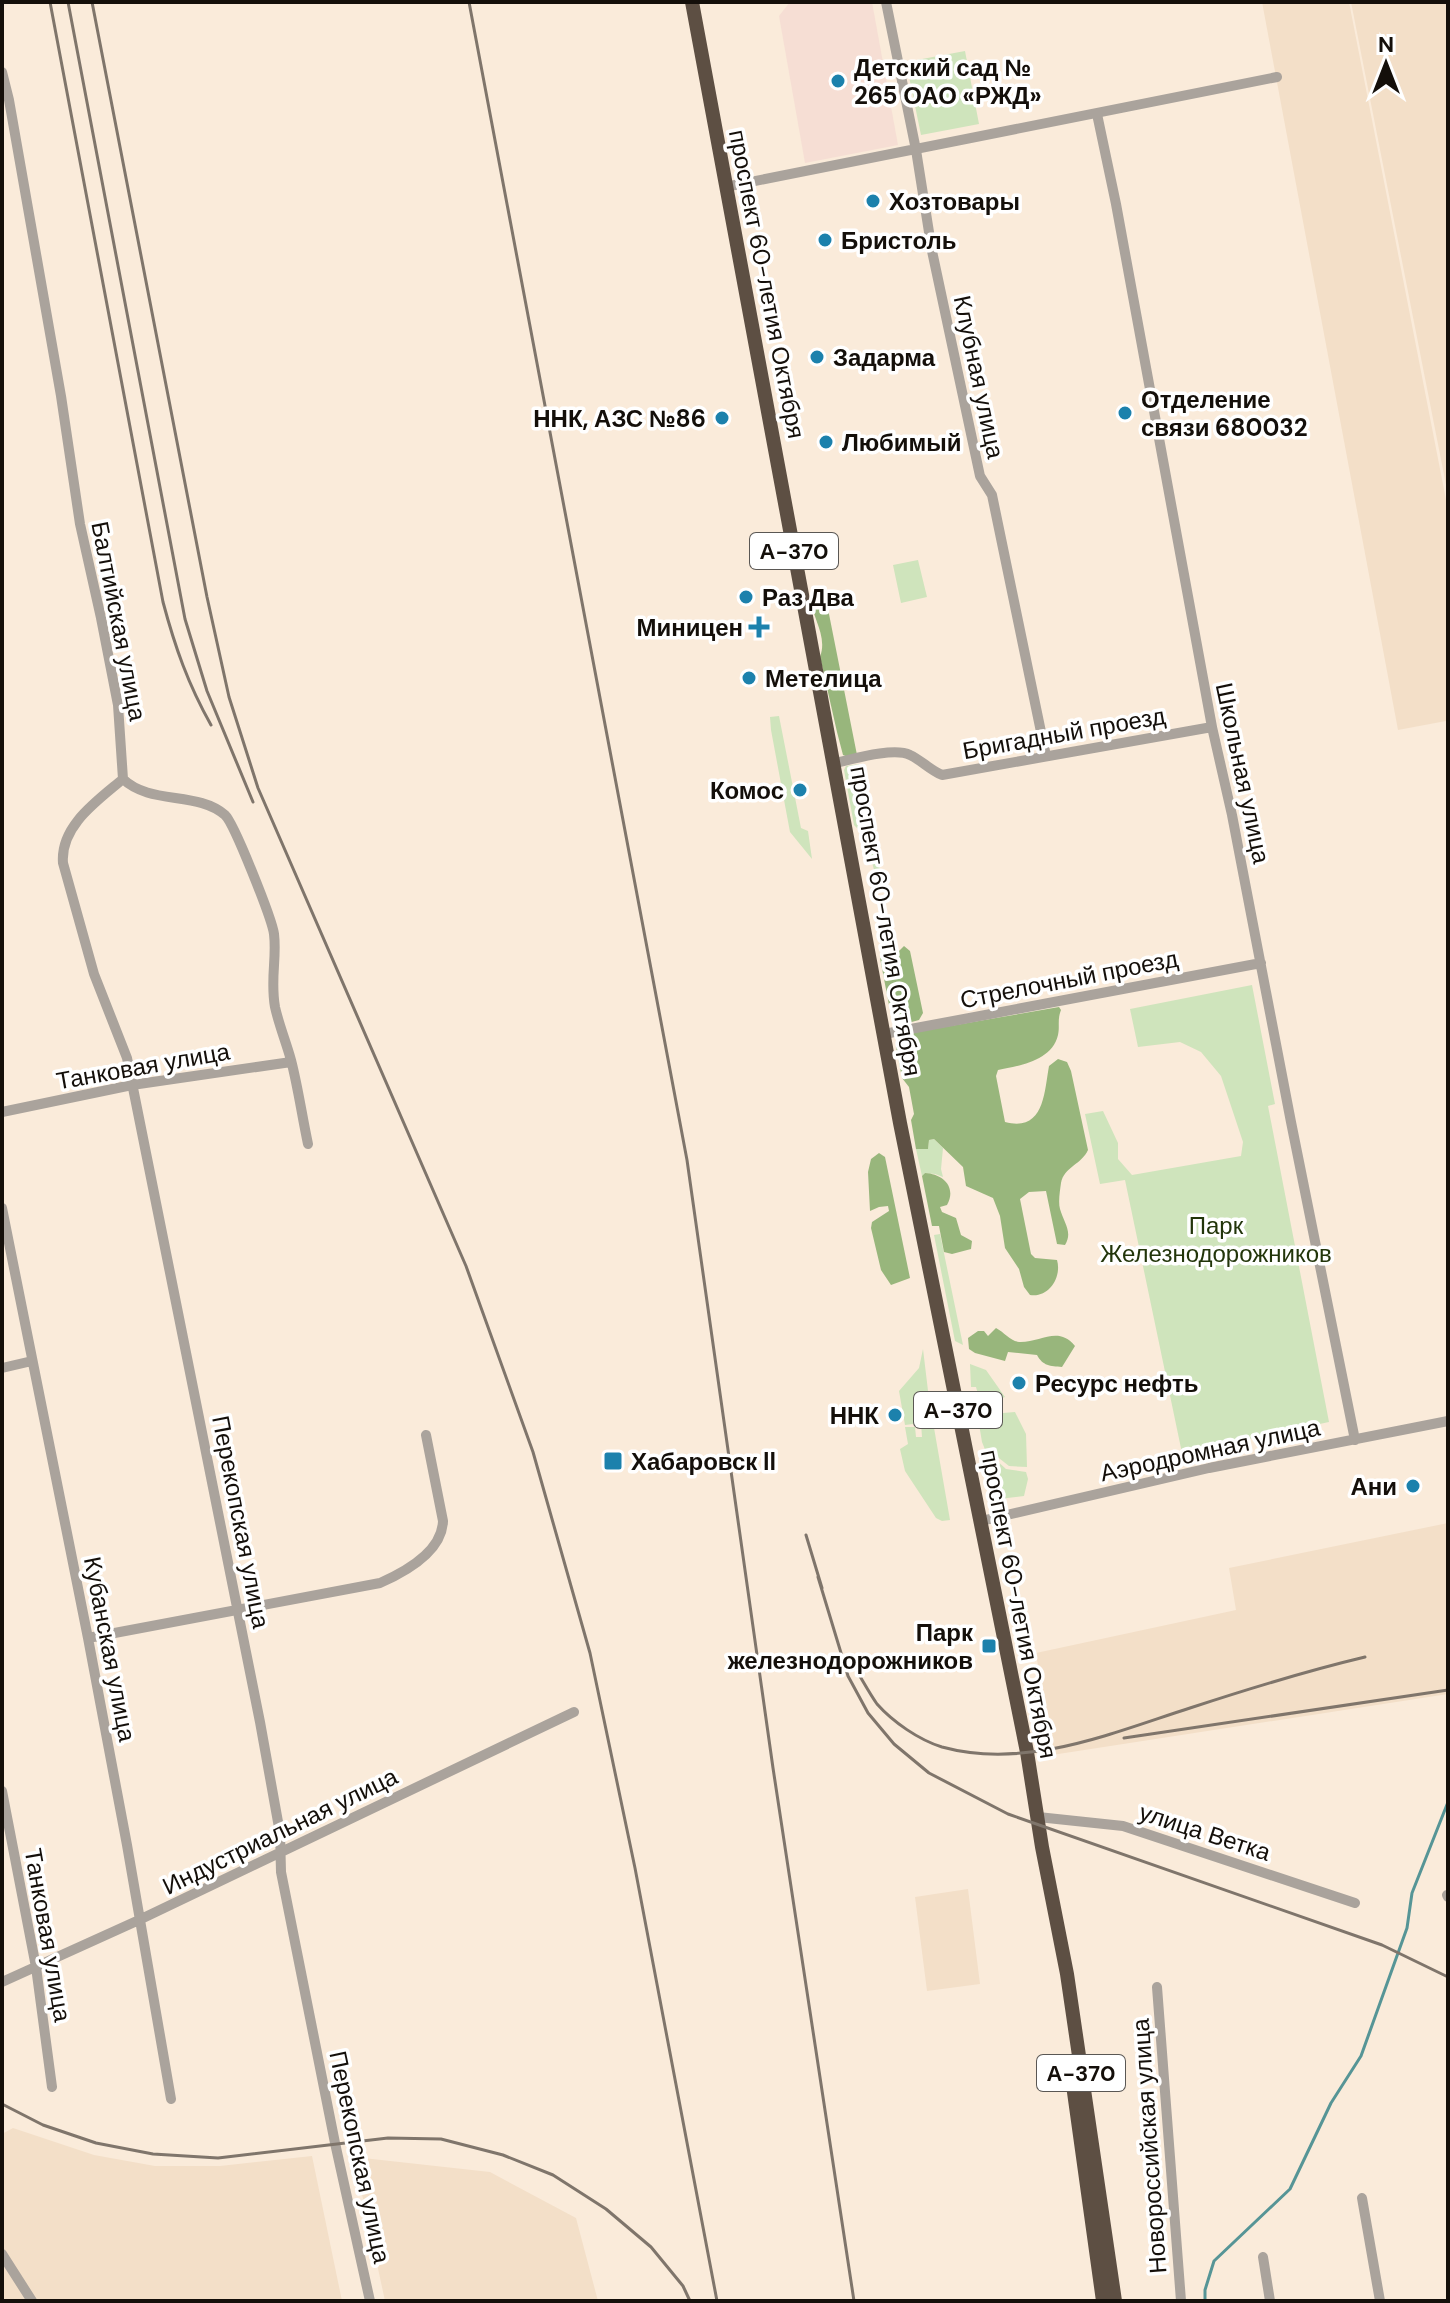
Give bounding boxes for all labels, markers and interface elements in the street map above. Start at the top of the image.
north arrow [1346,24,1426,104]
text: N [1378,30,1394,59]
place label: Детский сад № 265 ОАО «РЖД» [854,52,1042,111]
marker: Детский сад № 265 ОАО «РЖД» [829,72,847,90]
street label: проспект 60-летия Октября [722,127,812,441]
place label: Хозтовары [889,186,1020,217]
marker: Хозтовары [864,192,882,210]
place label: Бристоль [841,225,957,256]
marker: Бристоль [816,231,834,249]
street label: Клубная улица [947,293,1012,462]
place label: Задарма [833,342,936,373]
marker: Задарма [808,348,826,366]
place label: Отделение связи 680032 [1141,384,1308,443]
place label: ННК, АЗС №86 [533,403,706,434]
marker: Отделение связи 680032 [1116,404,1134,422]
marker: ННК, АЗС №86 [713,409,731,427]
place label: Любимый [842,427,962,458]
marker: Любимый [817,433,835,451]
street label: Балтийская улица [84,519,154,724]
road number: А-370 [750,533,838,569]
place label: Раз Два [762,582,854,613]
marker: Раз Два [737,588,755,606]
place label: Миницен [636,612,743,643]
marker: Миницен [750,618,768,636]
place label: Метелица [765,663,882,694]
marker: Метелица [740,669,758,687]
street label: Школьная улица [1209,680,1277,867]
street label: Бригадный проезд [960,700,1168,766]
street label: проспект 60-летия Октября [843,764,929,1078]
place label: Комос [710,775,784,806]
marker: Комос [791,781,809,799]
street label: Стрелочный проезд [958,943,1180,1015]
street label: Танковая улица [54,1035,233,1097]
park label: Парк Железнодорожников [1100,1210,1332,1269]
place label: Ресурс нефть [1035,1368,1199,1399]
marker: Ресурс нефть [1010,1374,1028,1392]
road number: А-370 [914,1392,1002,1428]
place label: ННК [830,1400,879,1431]
marker: ННК [886,1406,904,1424]
street label: Аэродромная улица [1097,1411,1323,1488]
street label: Перекопская улица [205,1413,277,1632]
place label: Хабаровск II [631,1446,776,1477]
street label: проспект 60-летия Октября [974,1447,1064,1761]
marker: Хабаровск II [602,1450,624,1472]
place label: Ани [1350,1471,1397,1502]
marker: Ани [1404,1477,1422,1495]
street label: Кубанская улица [77,1554,143,1745]
place label: Парк железнодорожников [727,1617,974,1676]
marker: Парк железнодорожников [980,1637,998,1655]
street label: Индустриальная улица [157,1760,403,1901]
street label: улица Ветка [1135,1796,1275,1868]
street label: Танковая улица [17,1846,79,2025]
street label: Новороссийская улица [1125,2017,1173,2275]
street label: Перекопская улица [322,2048,398,2267]
road number: А-370 [1037,2055,1125,2091]

